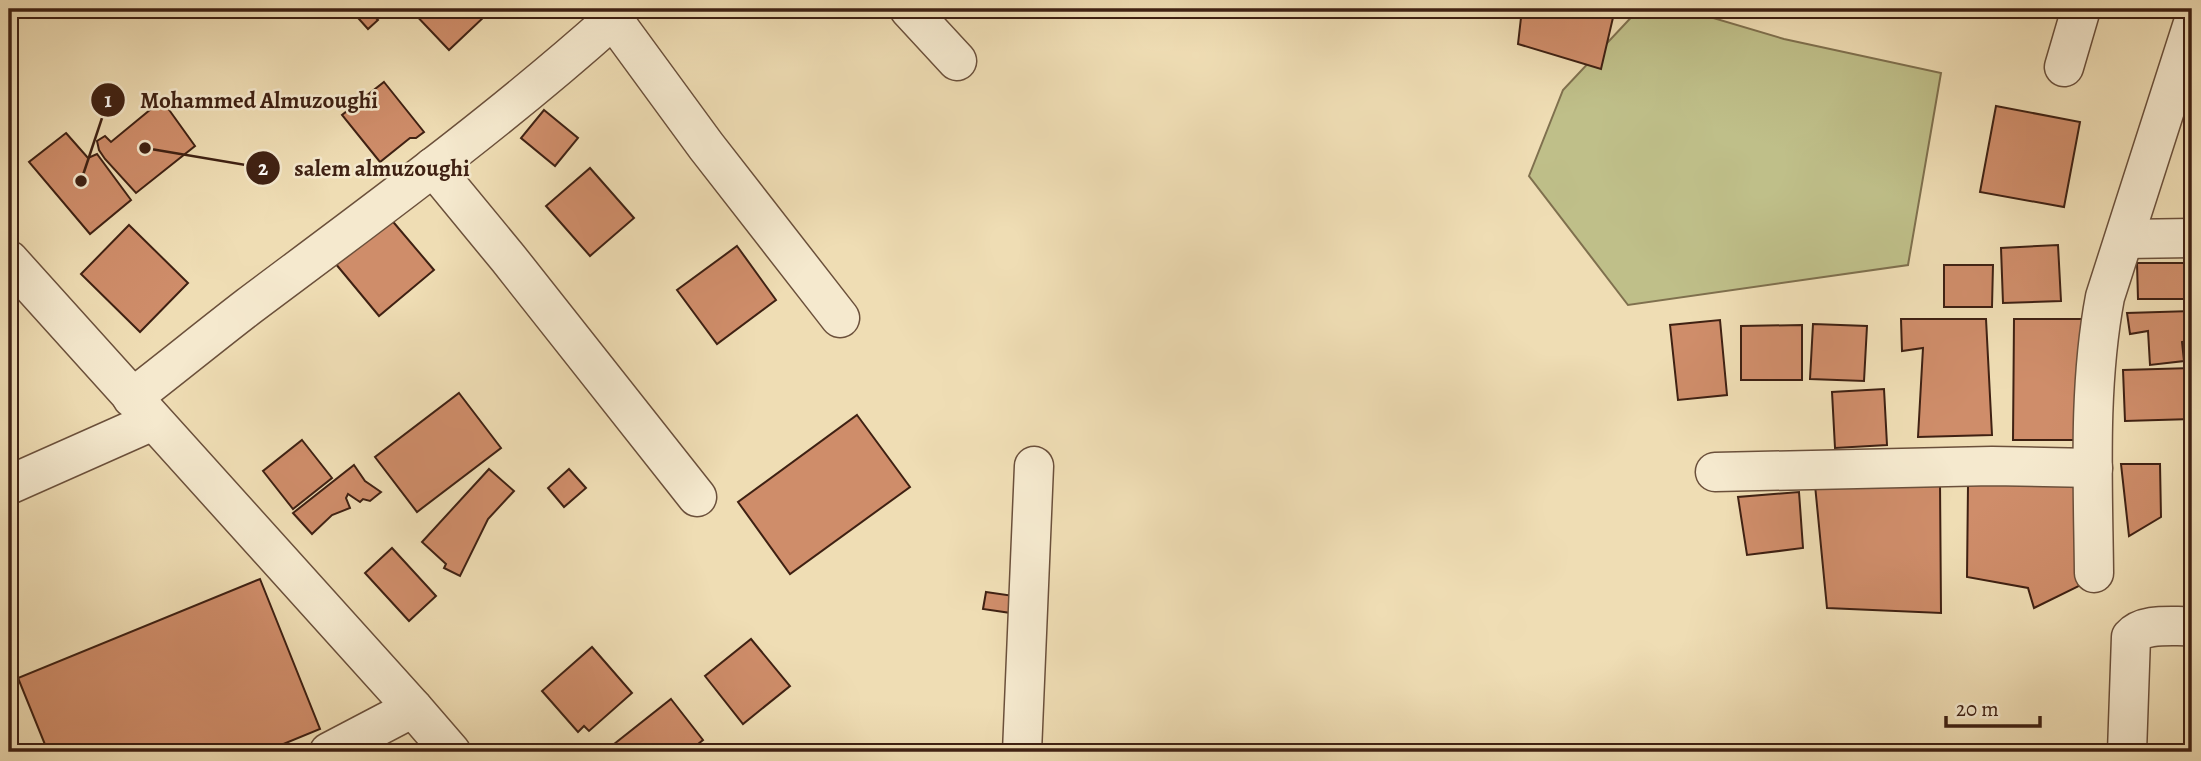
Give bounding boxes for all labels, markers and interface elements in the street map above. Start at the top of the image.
callout: Mohammed Almuzoughi [91,78,392,122]
text: Mohammed Almuzoughi [140,85,378,116]
text: 1 [104,86,112,114]
callout: salem almuzoughi [245,146,484,190]
text: salem almuzoughi [294,153,470,184]
text: 2 [258,154,268,182]
scale bar [1946,684,2040,728]
text: 20 m [1956,695,1999,723]

